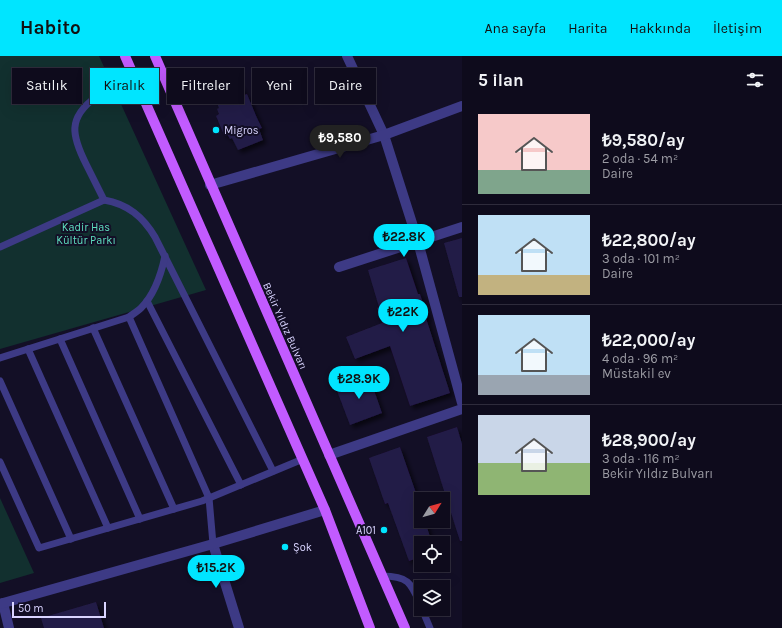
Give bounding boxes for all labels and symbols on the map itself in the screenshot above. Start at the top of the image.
place label: Migros [224,124,259,137]
marker: Migros [211,125,221,135]
pin: ₺9,580 [307,125,373,159]
park label: Kadir Has Kültür Parkı [56,221,116,247]
pin: ₺22.8K [371,224,437,258]
street label: Bekir Yıldız Bulvarı [260,280,310,372]
pin: ₺22K [379,299,427,333]
pin: ₺28.9K [326,366,392,400]
north arrow [414,492,450,528]
place label: A101 [356,524,376,537]
marker: A101 [379,525,389,535]
place label: Şok [293,541,312,554]
marker: Şok [280,542,290,552]
pin: ₺15.2K [183,555,249,589]
scale bar [12,600,106,619]

